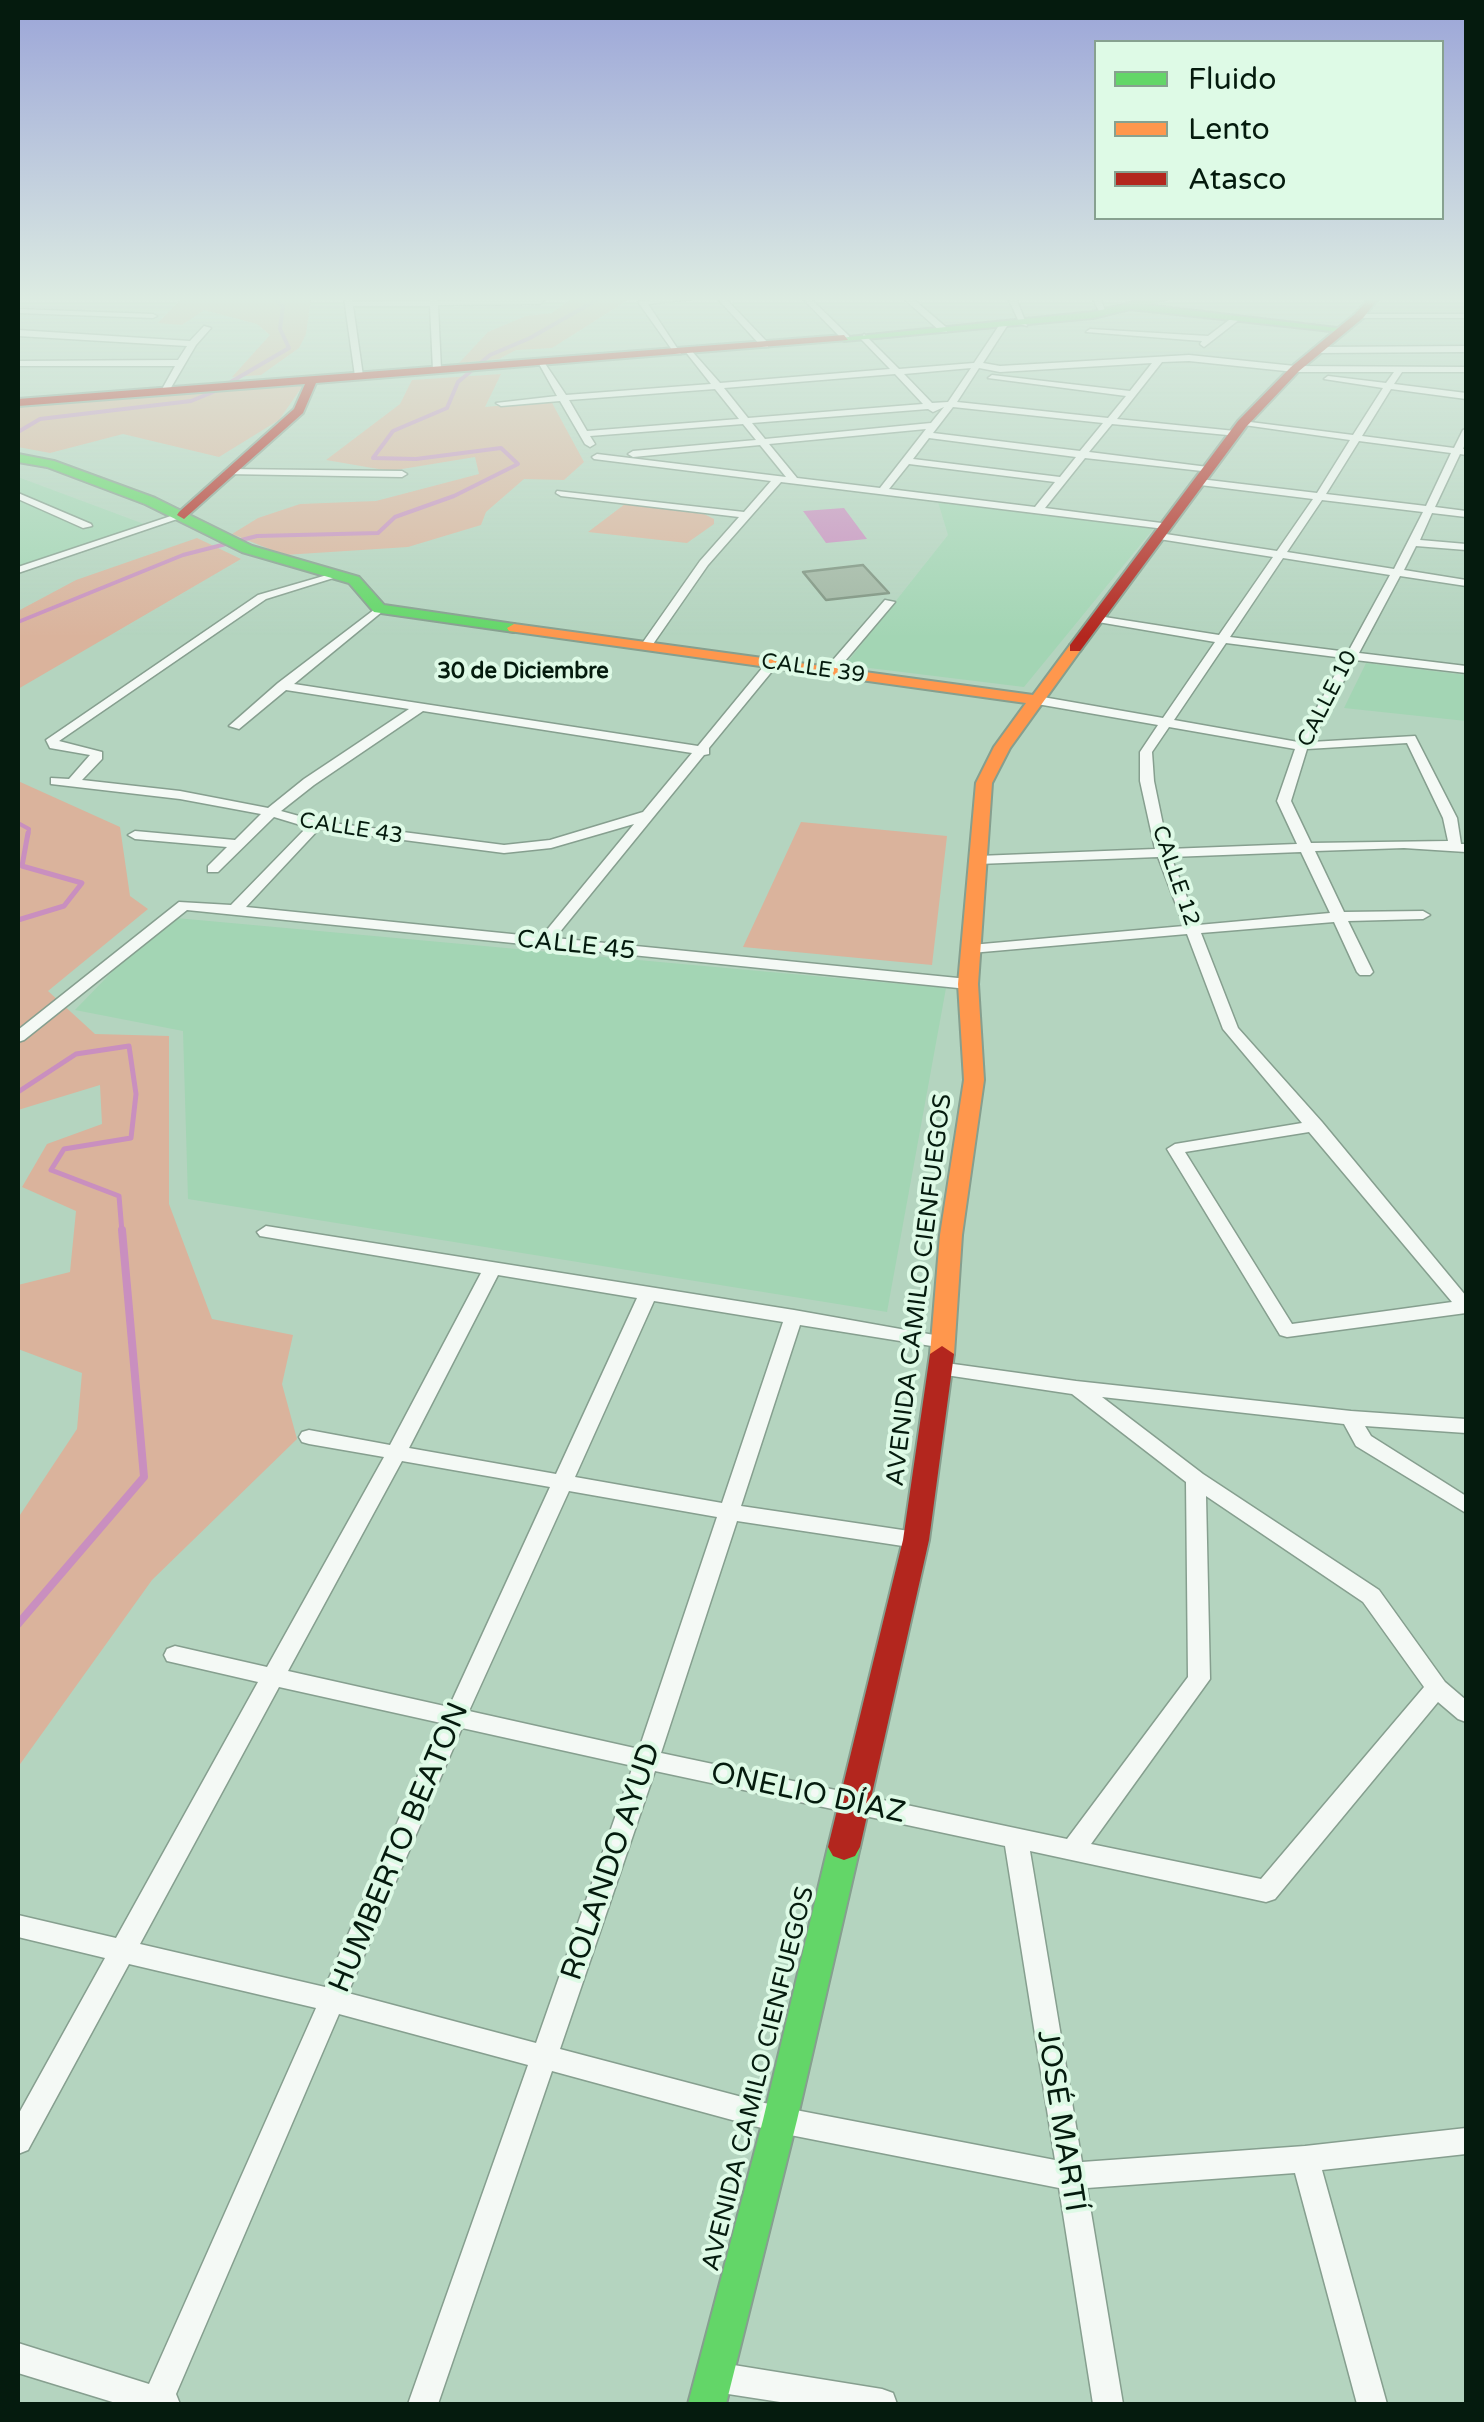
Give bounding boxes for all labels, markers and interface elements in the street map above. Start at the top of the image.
legend [1094,40,1444,220]
text: Fluido [1188,61,1276,98]
text: Lento [1188,111,1270,148]
text: Atasco [1188,161,1287,198]
street label: CALLE 10 [1293,646,1363,752]
street label: CALLE 39 [759,649,867,689]
district label: 30 de Diciembre [437,659,609,685]
street label: CALLE 43 [297,808,405,850]
street label: CALLE 12 [1146,822,1204,930]
street label: CALLE 45 [515,925,637,967]
street label: AVENIDA CAMILO CIENFUEGOS [881,1092,959,1488]
street label: HUMBERTO BEATON [323,1697,477,1999]
street label: ROLANDO AYUD [555,1739,669,1985]
street label: ONELIO DÍAZ [707,1756,909,1832]
street label: AVENIDA CAMILO CIENFUEGOS [697,1884,821,2274]
street label: JOSÉ MARTÍ [1028,2028,1092,2214]

